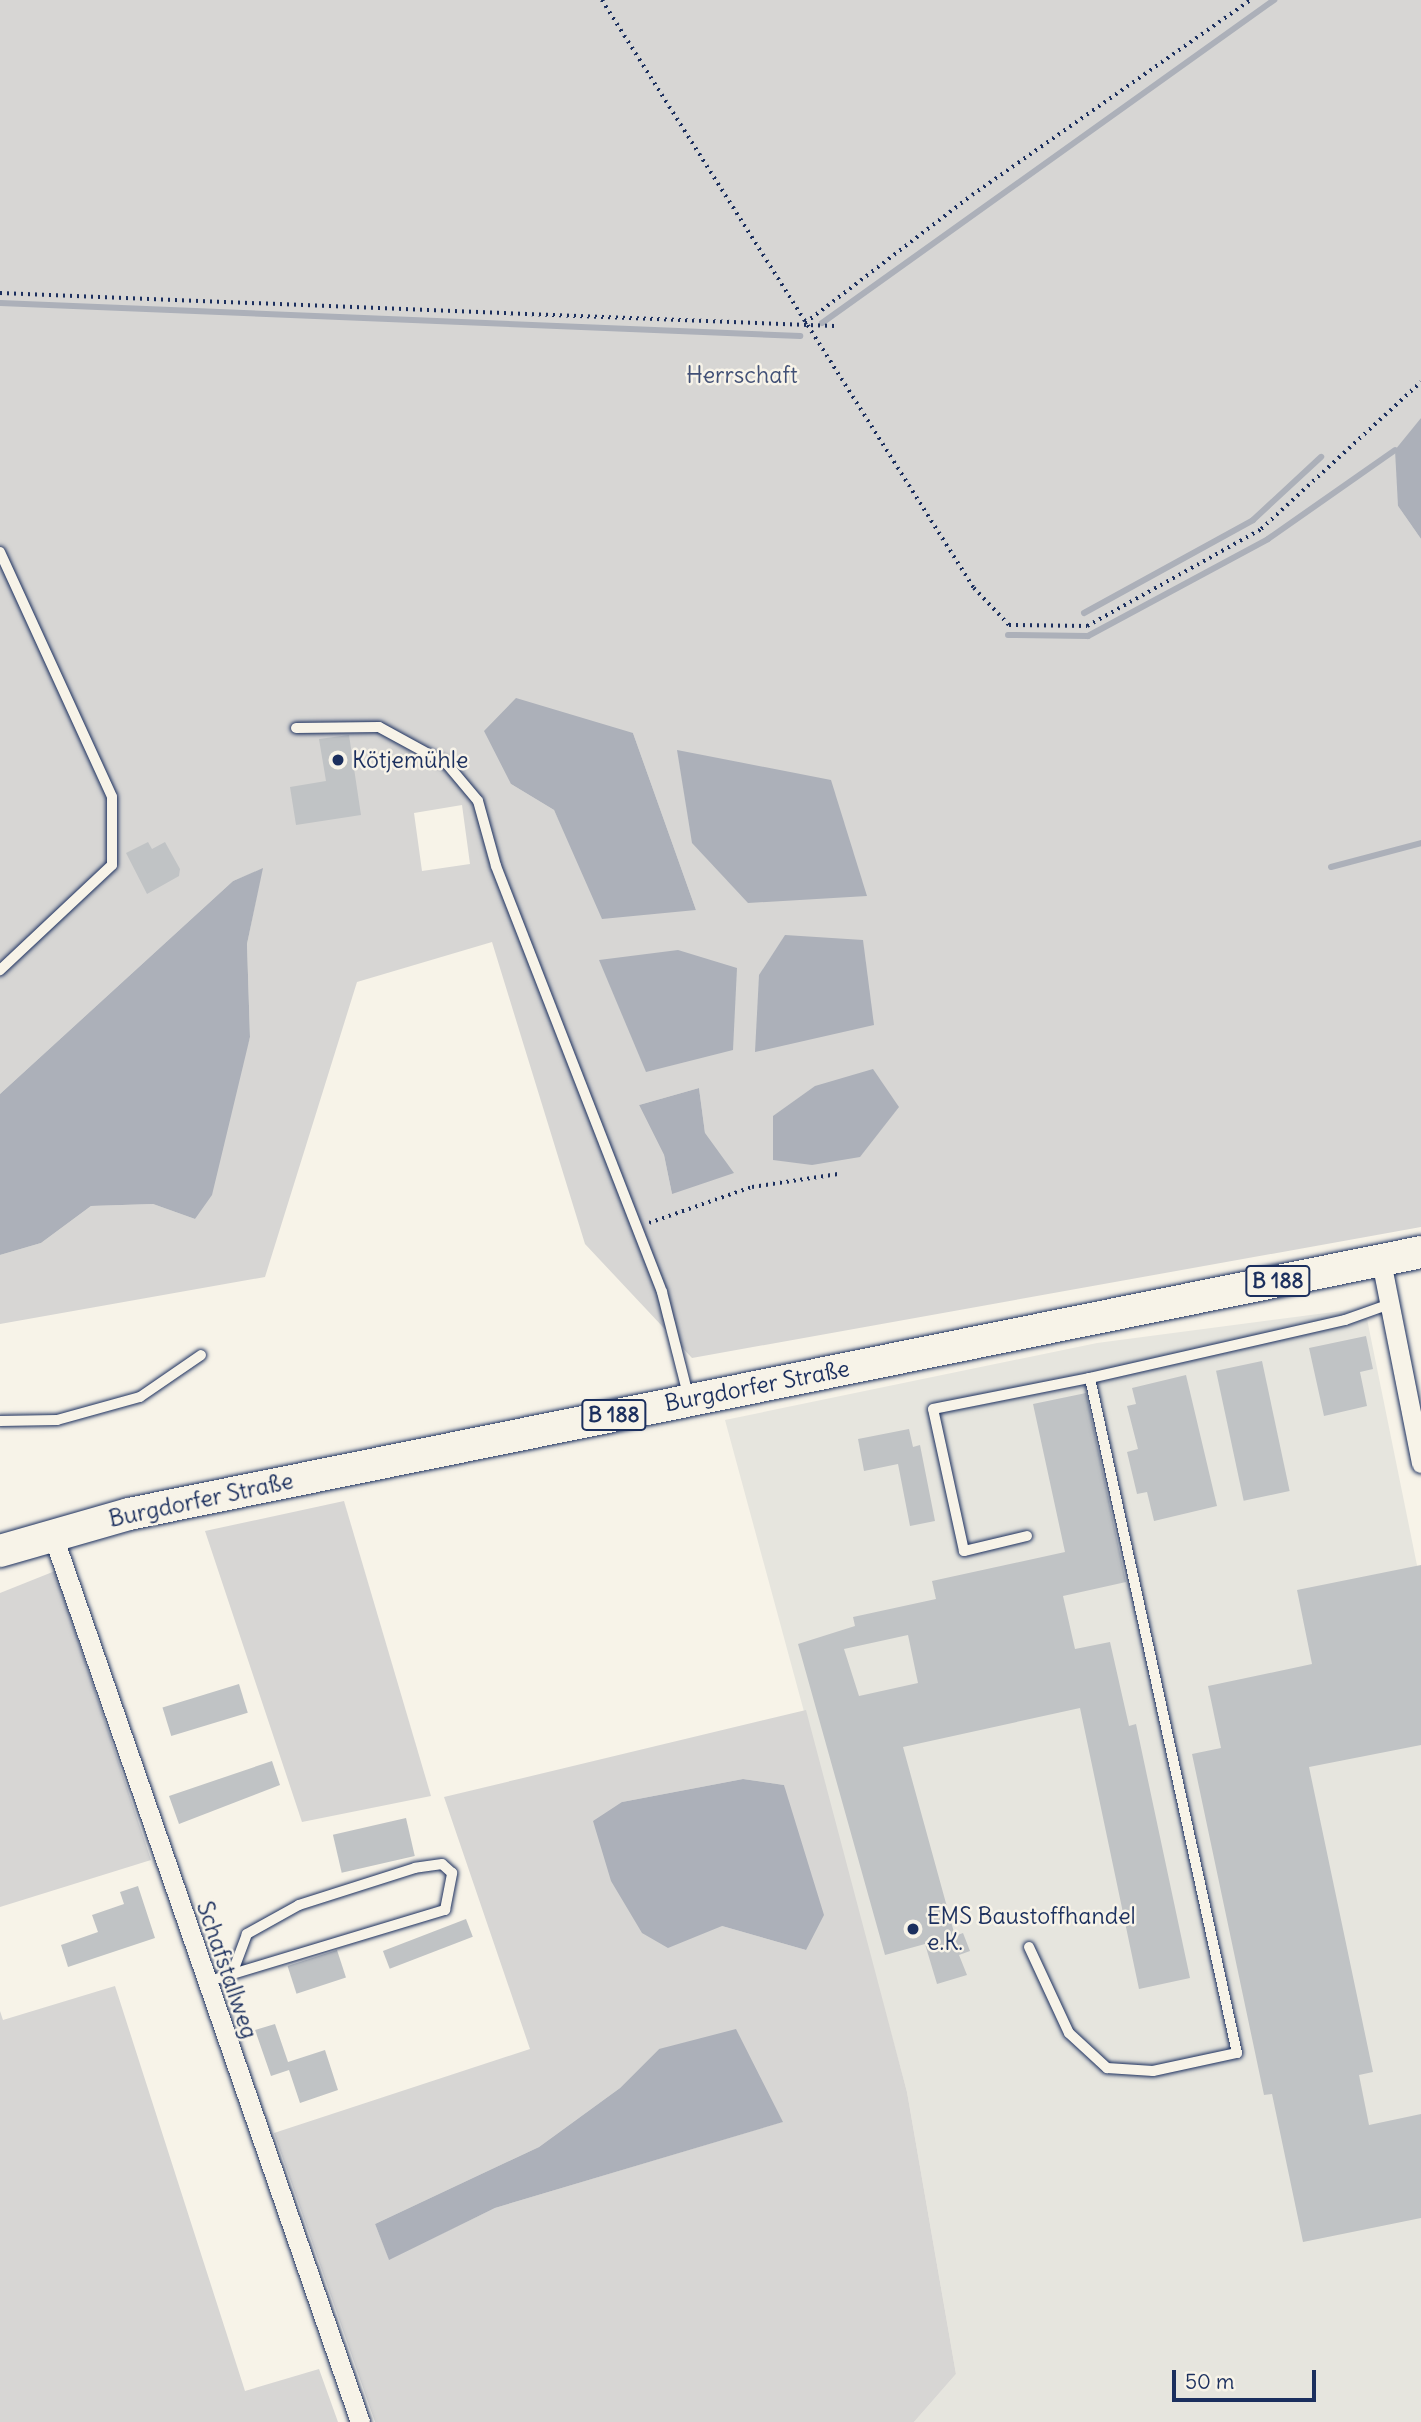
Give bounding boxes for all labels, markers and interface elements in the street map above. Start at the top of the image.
park label: Herrschaft [686,361,798,389]
place label: Kötjemühle [352,746,468,774]
marker: Kötjemühle [330,752,346,768]
road number: B 188 [1245,1264,1311,1298]
street label: Burgdorfer Straße [662,1355,852,1417]
road number: B 188 [581,1398,647,1432]
street label: Burgdorfer Straße [106,1467,296,1533]
street label: Schafstallweg [191,1898,263,2042]
place label: EMS Baustoffhandel e.K. [927,1902,1136,1956]
marker: EMS Baustoffhandel e.K. [905,1921,921,1937]
scale bar [1176,2356,1320,2400]
text: 50 m [1185,2368,1234,2395]

